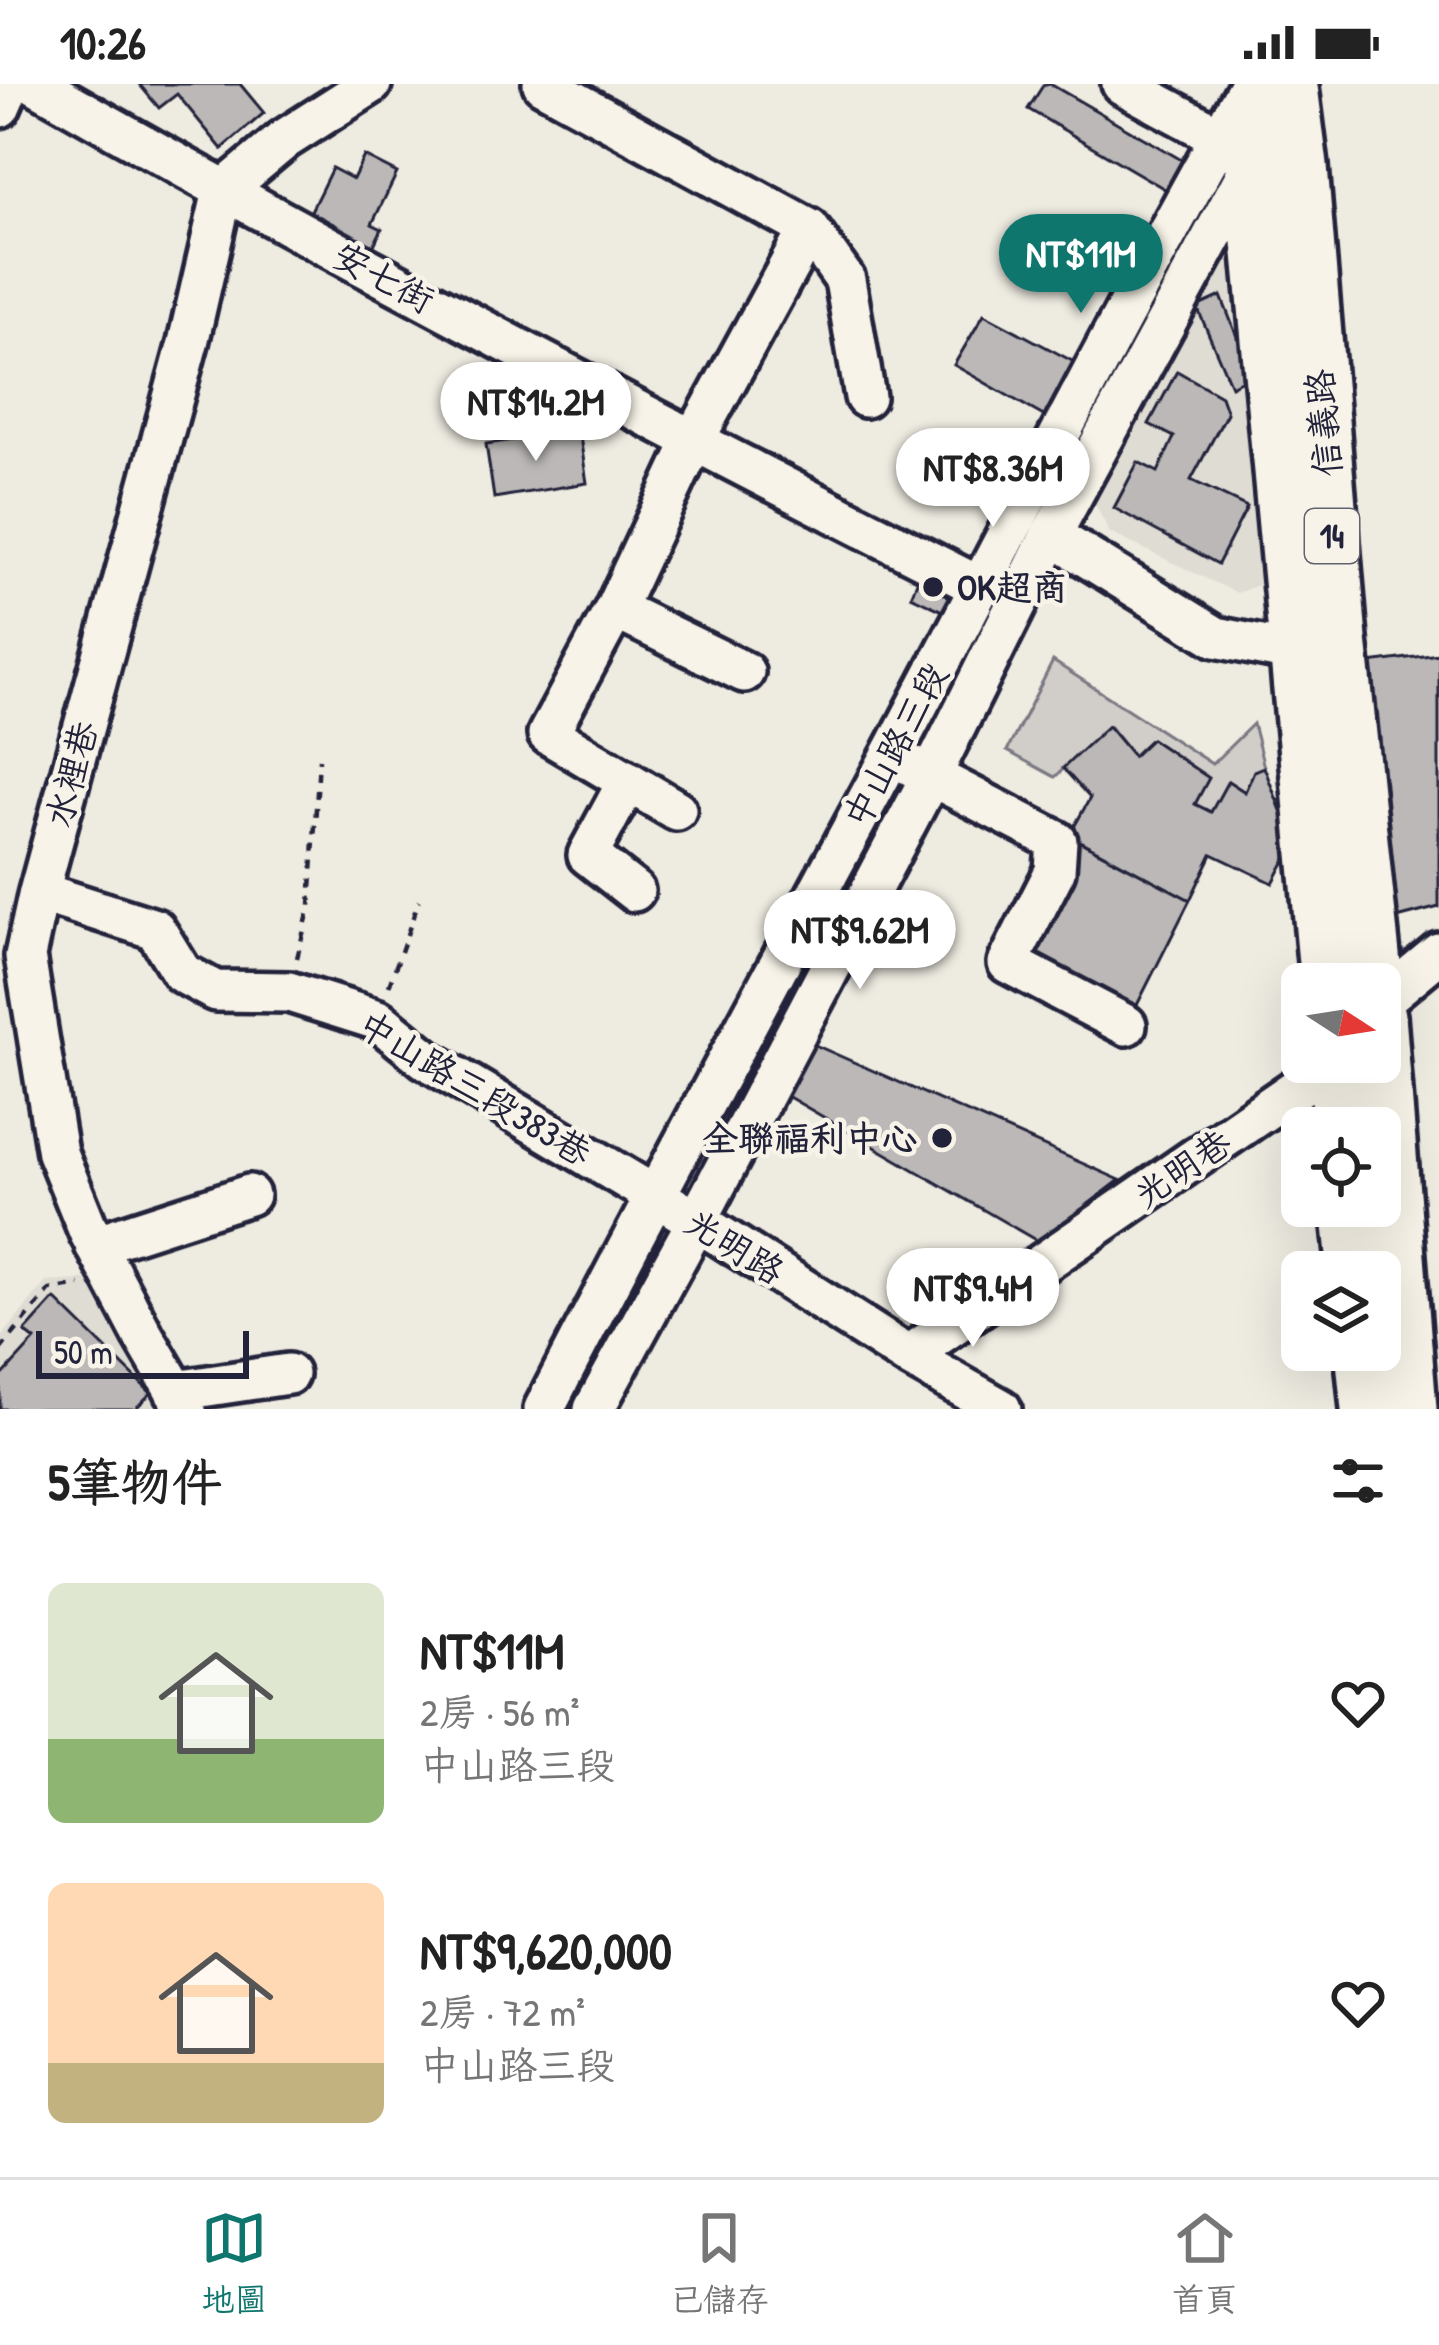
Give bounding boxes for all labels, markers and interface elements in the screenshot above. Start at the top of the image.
text: 10:26 [60,12,146,73]
pin: NT$11M [983,214,1179,316]
text: NT$11M [1026,226,1136,279]
street label: 安七街 [325,230,443,324]
pin: NT$14.2M [412,362,660,464]
street label: 信義路 [1293,367,1352,479]
text: NT$14.2M [467,374,605,427]
pin: NT$8.36M [869,428,1117,530]
text: NT$8.36M [923,440,1063,493]
road number: 14 [1305,509,1359,563]
place label: OK超商 [957,562,1068,611]
marker: OK超商 [920,574,946,600]
street label: 中山路三段 [831,654,958,836]
street label: 水裡巷 [33,715,108,832]
pin: NT$9.62M [736,890,984,992]
text: NT$9.62M [791,902,929,955]
north arrow [1281,963,1401,1083]
map controls [1281,963,1401,1371]
street label: 中山路三段383巷 [350,999,601,1177]
button: locate [1281,1107,1401,1227]
place label: 全聯福利中心 [702,1113,918,1162]
street label: 光明巷 [1123,1117,1240,1218]
marker: 全聯福利中心 [929,1125,955,1151]
street label: 光明路 [676,1196,794,1295]
pin: NT$9.4M [862,1248,1084,1350]
button: layers [1281,1251,1401,1371]
text: NT$9.4M [913,1260,1033,1313]
scale bar [36,1325,249,1378]
text: 50 m [54,1330,113,1374]
text: 5筆物件 [48,1447,223,1516]
icon: filters [1325,1448,1391,1514]
text: NT$11M [420,1616,564,1685]
icon: home [144,1631,288,1775]
icon: heart [1325,1670,1391,1736]
text: 2房 · 56 m² [420,1685,580,1738]
text: 中山路三段 [420,1738,615,1791]
text: NT$9,620,000 [420,1916,672,1985]
icon: home [144,1931,288,2075]
icon: heart [1325,1970,1391,2036]
text: 2房 · 72 m² [420,1985,585,2038]
text: 中山路三段 [420,2038,615,2091]
tab: 地圖 [201,2205,267,2321]
tab: 已儲存 [670,2205,769,2321]
tab: 首頁 [1172,2205,1238,2321]

